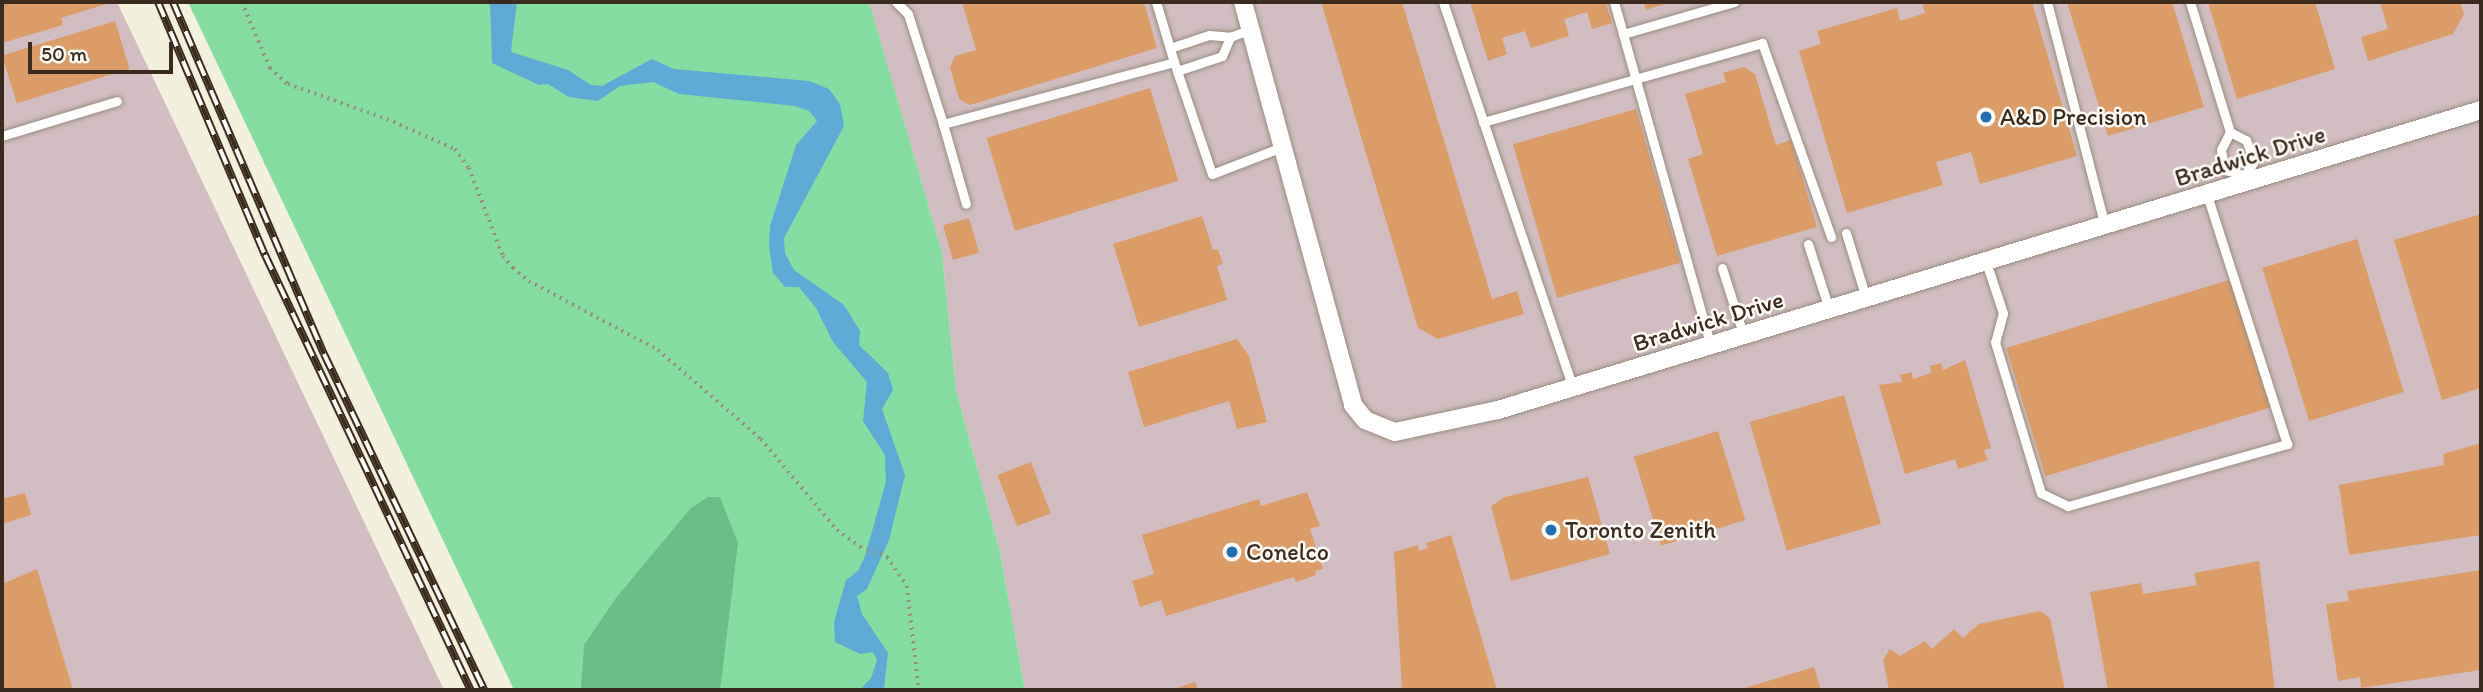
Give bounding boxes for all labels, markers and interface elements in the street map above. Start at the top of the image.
scale bar [32,28,177,72]
text: 50 m [41,41,87,66]
place label: A&D Precision [2000,103,2147,131]
marker: A&D Precision [1978,109,1994,125]
street label: Bradwick Drive [2171,119,2329,193]
street label: Bradwick Drive [1629,284,1787,358]
place label: Toronto Zenith [1565,516,1716,544]
marker: Toronto Zenith [1543,522,1559,538]
place label: Conelco [1246,538,1329,566]
marker: Conelco [1224,544,1240,560]

